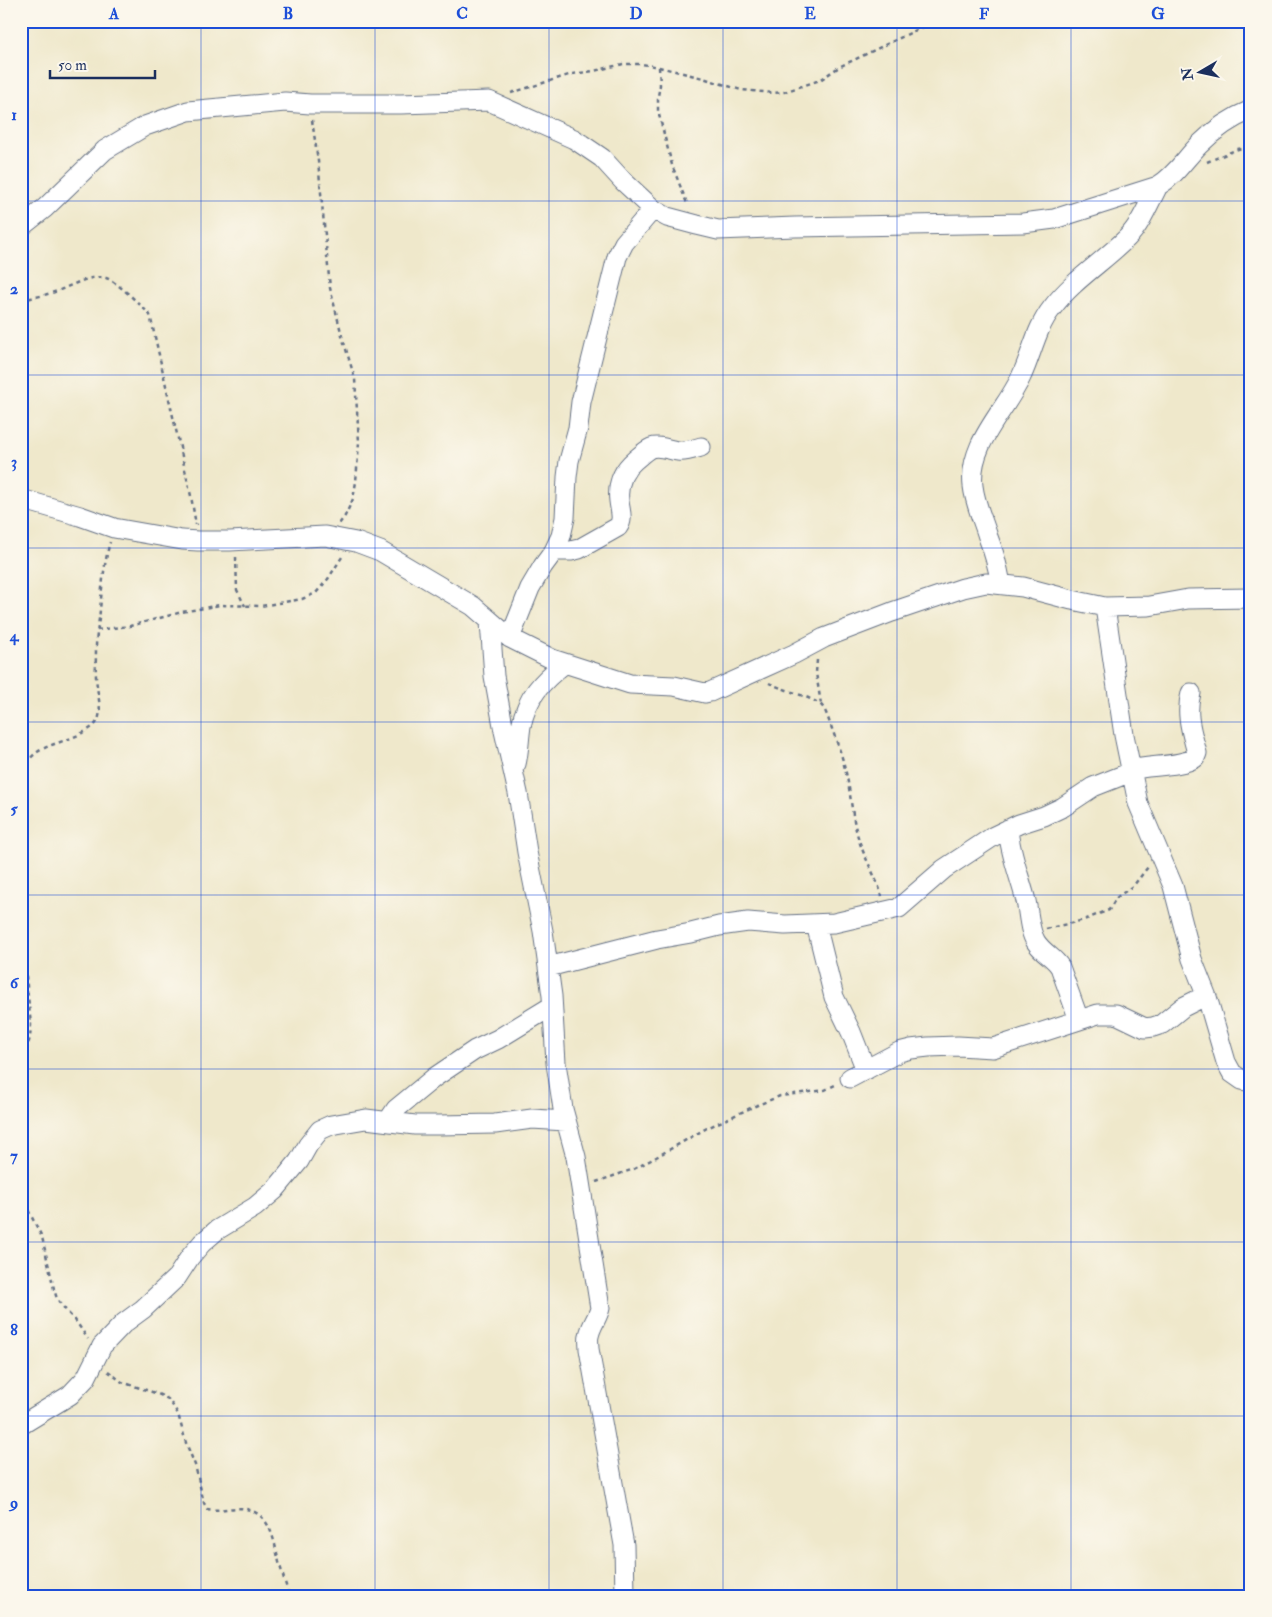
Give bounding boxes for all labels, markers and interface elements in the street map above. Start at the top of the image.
text: A [108,4,120,24]
text: B [283,4,293,24]
text: C [456,4,468,24]
text: D [629,4,643,24]
text: E [804,4,816,24]
text: F [979,4,989,24]
text: G [1151,4,1165,24]
scale bar [50,48,155,80]
north arrow [1174,48,1224,98]
text: 50 m [58,56,87,75]
text: N [1178,66,1197,82]
text: 1 [11,105,17,125]
text: 2 [10,279,18,299]
text: 3 [11,452,17,472]
text: 4 [9,626,20,646]
text: 5 [10,799,18,819]
text: 6 [10,973,20,993]
text: 7 [10,1146,18,1166]
text: 8 [10,1320,18,1340]
text: 9 [8,1493,18,1513]

